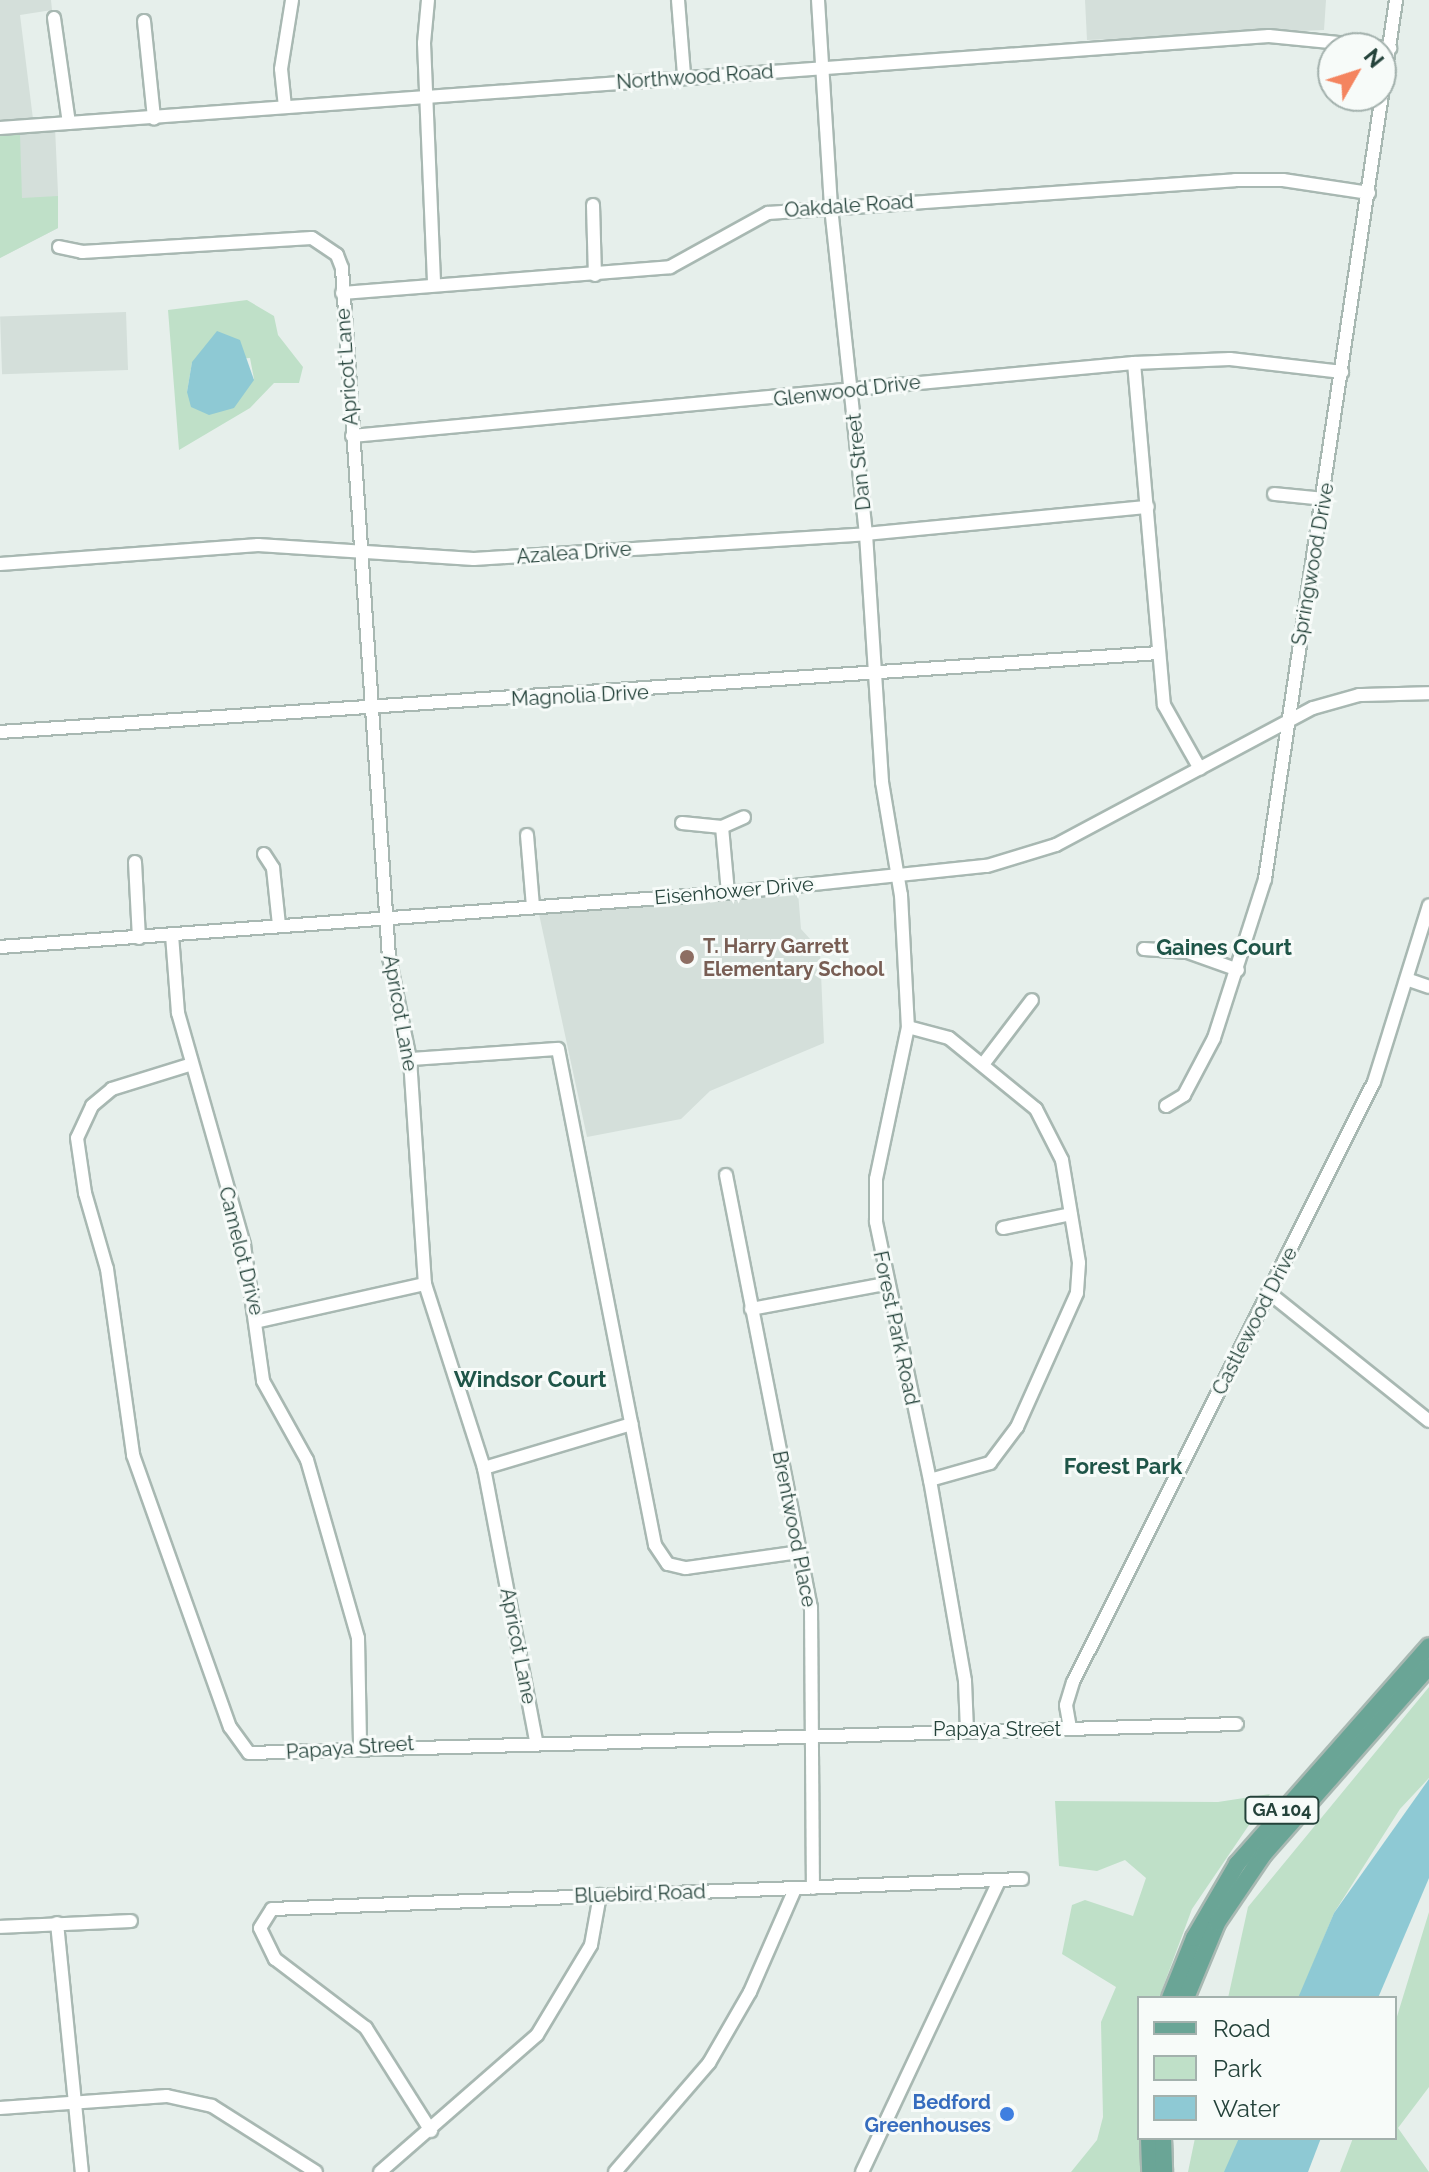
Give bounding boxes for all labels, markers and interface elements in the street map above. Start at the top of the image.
north arrow [1317,32,1397,112]
text: N [1359,43,1389,73]
street label: Northwood Road [616,60,774,94]
street label: Oakdale Road [784,190,914,222]
street label: Apricot Lane [331,307,363,427]
street label: Glenwood Drive [772,370,922,412]
street label: Dan Street [842,412,876,512]
street label: Springwood Drive [1287,481,1339,647]
street label: Azalea Drive [516,537,632,569]
street label: Magnolia Drive [511,680,649,712]
street label: Eisenhower Drive [653,872,815,910]
place label: T. Harry Garrett Elementary School [703,934,885,981]
district label: Gaines Court [1156,935,1292,961]
marker: T. Harry Garrett Elementary School [678,948,696,966]
street label: Apricot Lane [378,953,422,1073]
street label: Camelot Drive [213,1184,269,1318]
street label: Castlewood Drive [1207,1243,1303,1399]
street label: Forest Park Road [868,1249,924,1407]
district label: Windsor Court [453,1367,607,1393]
street label: Brentwood Place [767,1449,821,1609]
district label: Forest Park [1064,1454,1182,1480]
street label: Apricot Lane [495,1586,541,1706]
street label: Papaya Street [933,1717,1061,1741]
street label: Papaya Street [285,1732,415,1764]
road number: GA 104 [1244,1796,1320,1824]
street label: Bluebird Road [574,1880,706,1908]
legend [1137,1996,1397,2140]
text: Road [1213,2014,1271,2043]
text: Park [1213,2054,1262,2083]
place label: Bedford Greenhouses [865,2090,991,2137]
text: Water [1213,2094,1280,2123]
marker: Bedford Greenhouses [998,2105,1016,2123]

